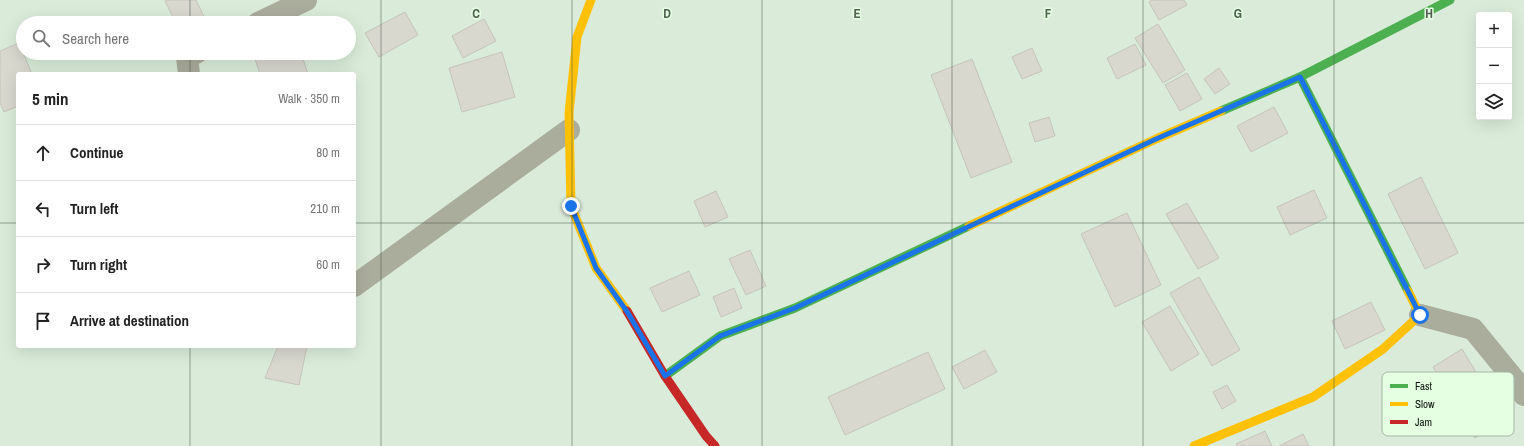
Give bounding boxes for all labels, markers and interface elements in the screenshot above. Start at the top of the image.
text: C [472,5,480,22]
text: D [663,5,671,22]
text: E [853,5,861,22]
text: F [1045,5,1052,22]
text: G [1234,5,1242,22]
text: H [1425,5,1433,22]
map controls [1476,12,1512,120]
button: + [1476,12,1512,48]
search box [16,16,356,60]
icon: search [30,27,52,49]
text: Search here [62,28,129,49]
button: − [1476,48,1512,84]
button: layers [1476,84,1512,120]
text: 5 min [32,87,68,110]
text: Walk · 350 m [278,90,340,107]
icon: ahead [32,142,54,164]
text: Continue [70,142,123,163]
text: 80 m [316,144,340,161]
route end [562,197,580,215]
icon: left [32,198,54,220]
text: Turn left [70,198,118,219]
text: 210 m [310,200,340,217]
icon: right [32,254,54,276]
text: Turn right [70,254,127,275]
text: 60 m [316,256,340,273]
route start [1411,306,1429,324]
icon: arrive [32,310,54,332]
text: Arrive at destination [70,310,189,331]
legend [1382,372,1514,436]
text: Fast [1415,379,1433,393]
text: Slow [1415,397,1435,411]
text: Jam [1415,415,1432,429]

